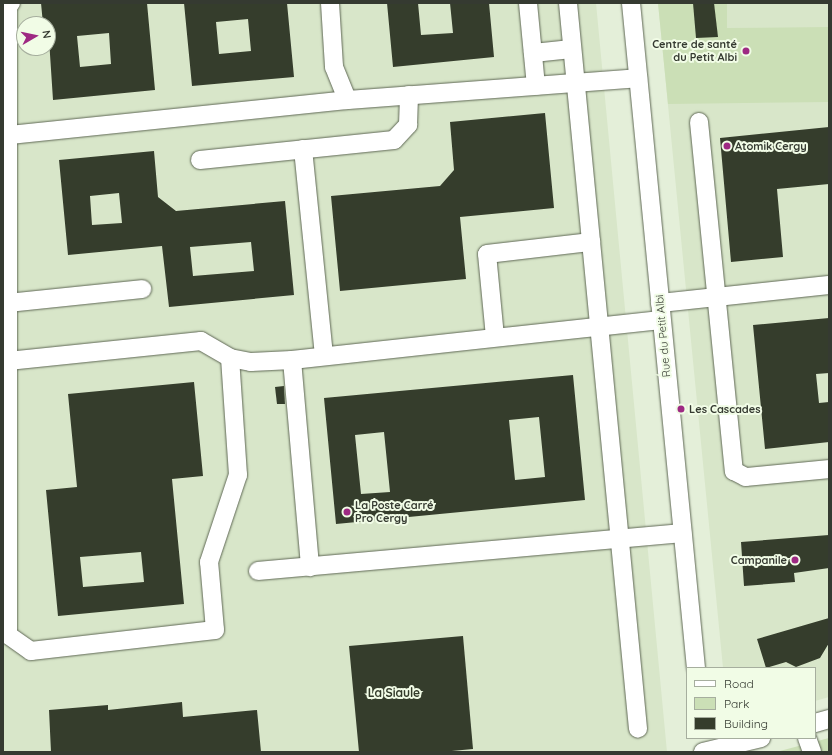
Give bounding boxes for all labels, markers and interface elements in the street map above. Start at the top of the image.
north arrow [16,16,56,56]
text: N [39,29,54,39]
place label: Centre de santé du Petit Albi [652,38,737,64]
marker: Centre de santé du Petit Albi [740,45,752,57]
place label: Atomik Cergy [735,139,807,153]
marker: Atomik Cergy [722,141,732,151]
street label: Rue du Petit Albi [653,294,673,378]
place label: Les Cascades [689,402,760,416]
marker: Les Cascades [676,404,686,414]
place label: La Poste Carré Pro Cergy [355,499,433,525]
marker: La Poste Carré Pro Cergy [342,507,352,517]
place label: Campanile [731,553,787,567]
marker: Campanile [790,555,800,565]
legend [686,667,816,739]
text: Road [724,676,754,691]
district label: La Siaule [368,686,420,700]
text: Park [724,696,749,711]
text: Building [724,716,768,731]

